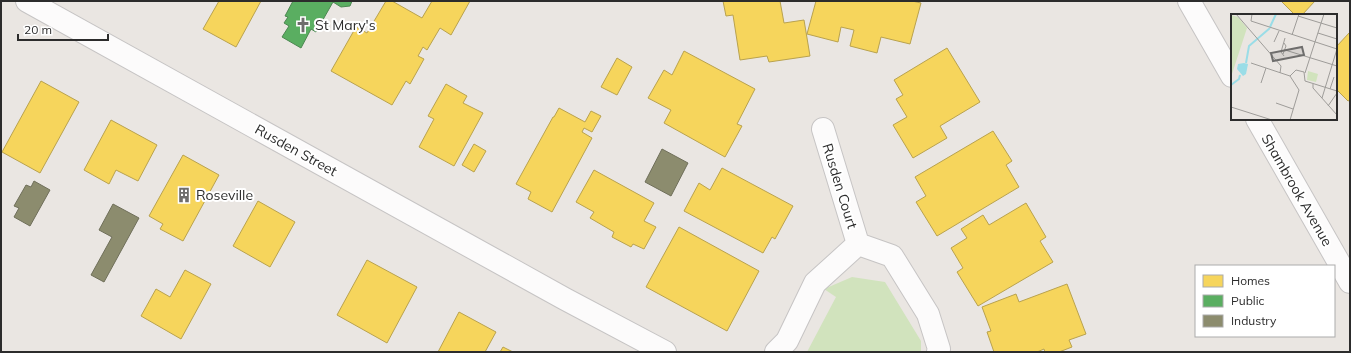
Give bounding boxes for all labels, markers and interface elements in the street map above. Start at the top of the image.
inset map [1231,14,1337,120]
scale bar [18,16,108,42]
church icon: St Mary's [294,16,312,34]
place label: St Mary's [315,16,376,34]
text: 20 m [24,22,52,37]
street label: Rusden Street [252,120,340,180]
street label: Shambrook Avenue [1258,131,1336,249]
street label: Rusden Court [819,141,862,231]
building icon: Roseville [175,186,193,204]
place label: Roseville [196,186,253,204]
legend [1195,265,1335,337]
text: Homes [1231,273,1270,288]
text: Public [1231,293,1265,308]
text: Industry [1231,313,1277,328]

